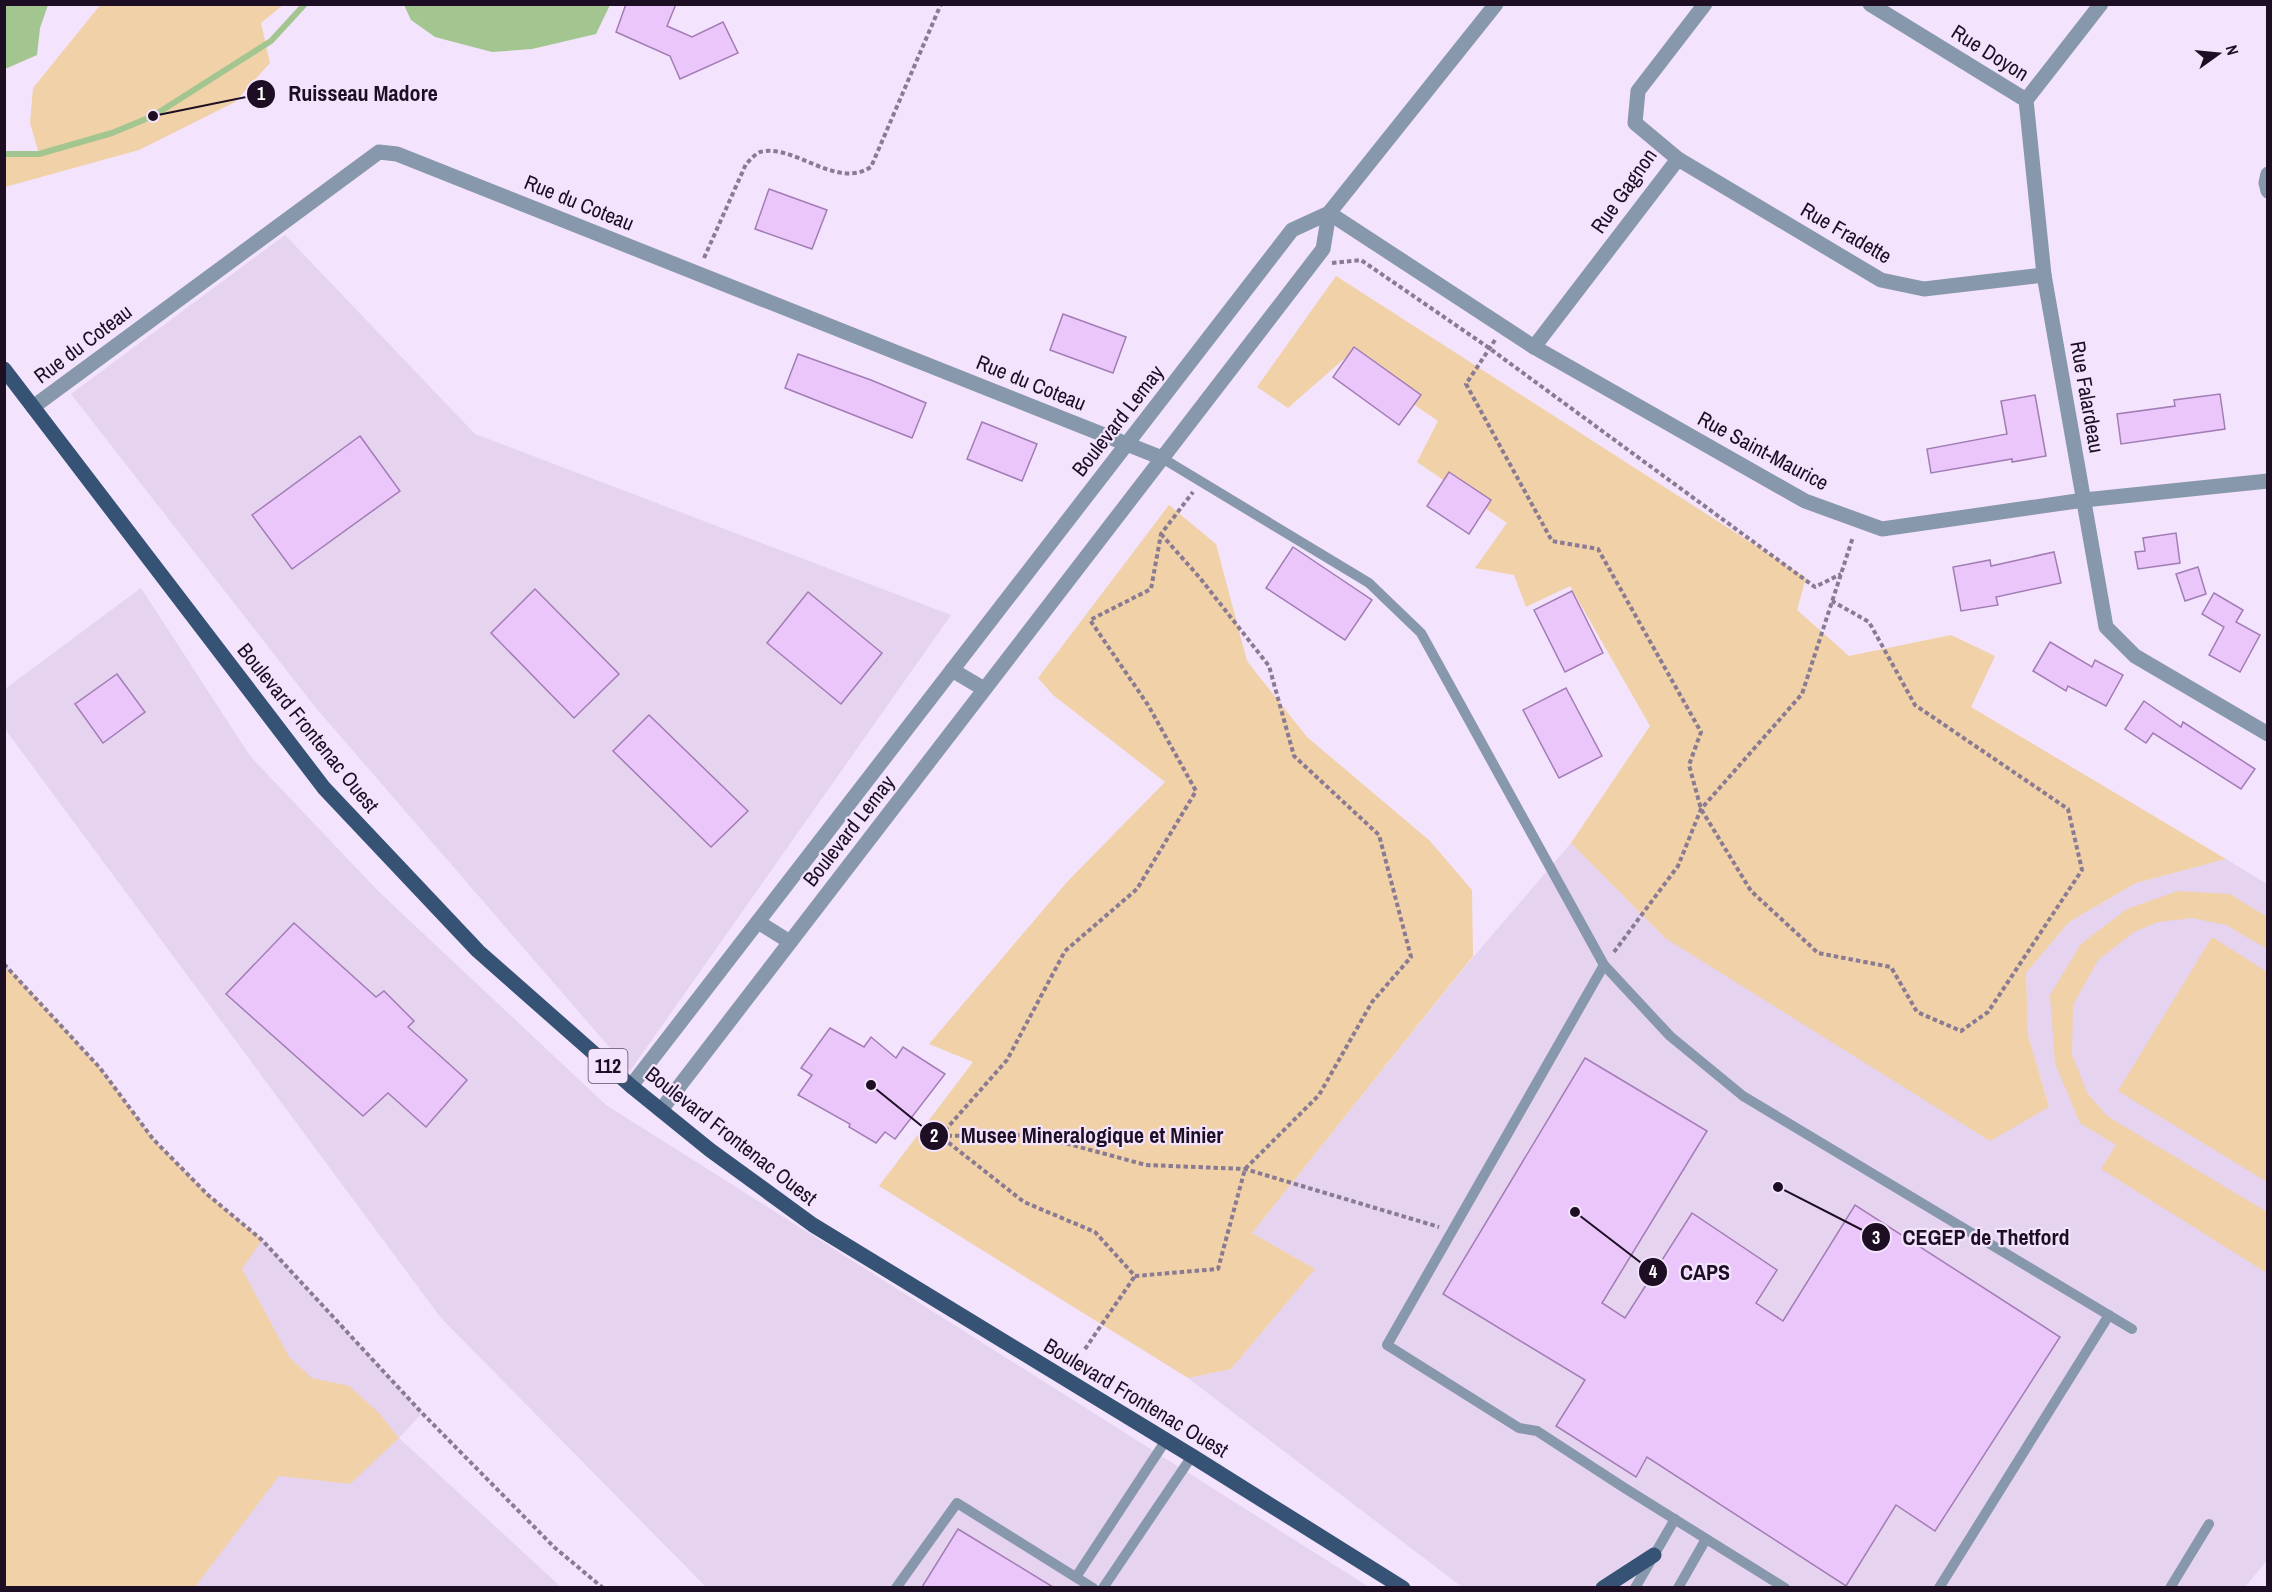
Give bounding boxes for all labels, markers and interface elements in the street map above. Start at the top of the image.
street label: Rue Doyon [1946,17,2034,88]
north arrow [2188,24,2248,84]
text: N [2221,43,2244,58]
callout: Ruisseau Madore [246,74,450,114]
text: Ruisseau Madore [288,78,438,108]
text: 1 [257,81,266,106]
street label: Rue Gagnon [1584,142,1663,239]
street label: Rue du Coteau [520,167,638,238]
street label: Rue Fradette [1795,195,1897,270]
street label: Rue du Coteau [28,297,138,390]
street label: Rue Falardeau [2063,339,2112,455]
street label: Rue du Coteau [972,347,1090,418]
street label: Boulevard Lemay [1065,359,1171,482]
street label: Rue Saint-Maurice [1693,404,1834,497]
street label: Boulevard Frontenac Ouest [231,637,386,819]
street label: Boulevard Lemay [796,769,902,892]
road number: 112 [588,1049,628,1083]
street label: Boulevard Frontenac Ouest [639,1059,823,1212]
callout: Musee Mineralogique et Minier [919,1116,1236,1156]
text: Musee Mineralogique et Minier [961,1120,1223,1150]
text: 2 [930,1123,938,1148]
callout: CEGEP de Thetford [1861,1217,2082,1257]
text: CEGEP de Thetford [1902,1222,2070,1252]
text: 3 [1872,1225,1880,1250]
callout: CAPS [1638,1252,1742,1292]
text: CAPS [1680,1257,1730,1287]
text: 4 [1649,1259,1658,1284]
street label: Boulevard Frontenac Ouest [1039,1331,1234,1464]

